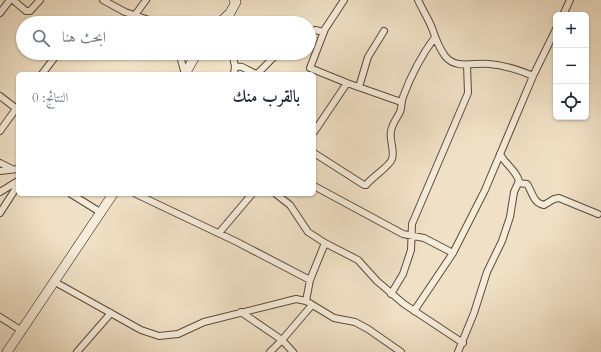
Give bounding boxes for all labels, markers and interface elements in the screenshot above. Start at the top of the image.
map controls [553,12,589,120]
button: + [553,12,589,48]
search box [16,16,316,60]
icon: search [30,27,52,49]
text: ابحث هنا [62,27,106,47]
button: − [553,48,589,84]
button: locate [553,84,589,120]
text: بالقرب منك [233,85,300,108]
text: النتائج: 0 [32,89,68,107]

